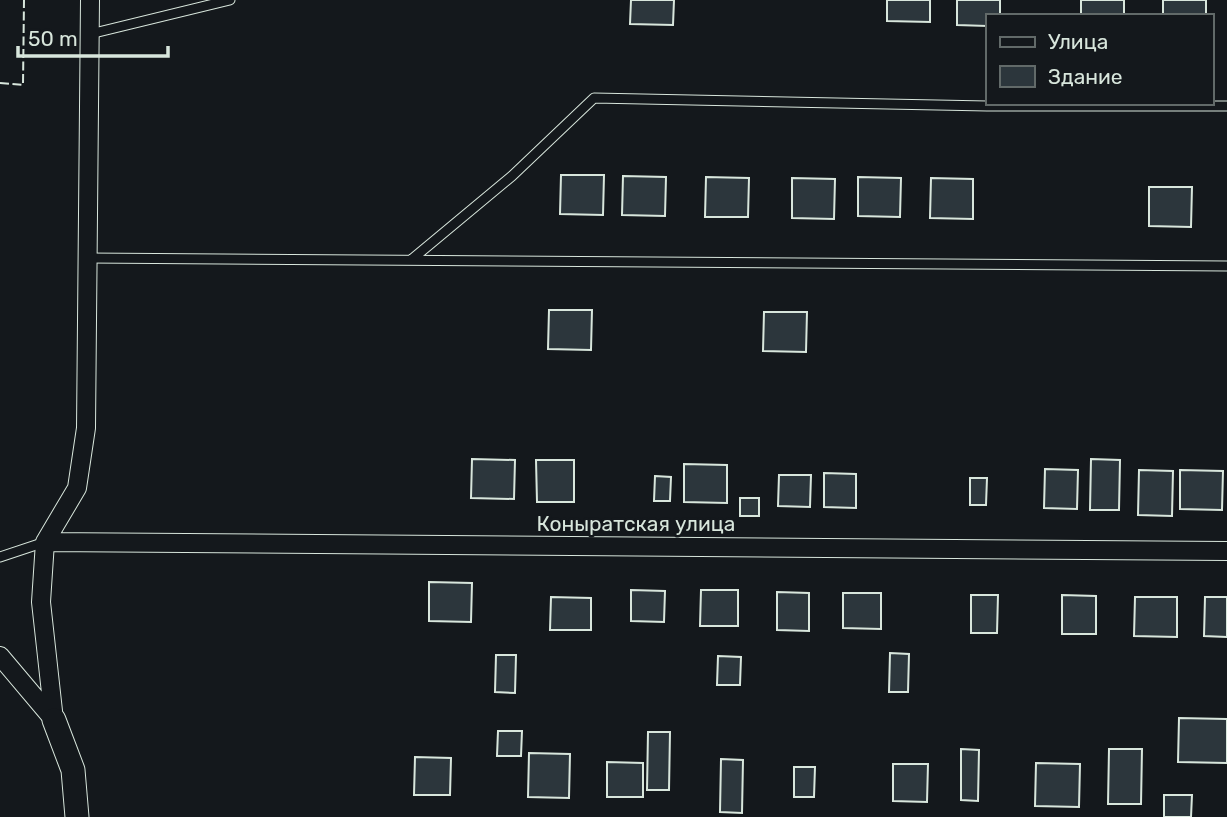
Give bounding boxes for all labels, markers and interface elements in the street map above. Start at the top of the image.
scale bar [18,14,168,58]
legend [986,14,1213,105]
text: 50 m [28,26,78,51]
text: Улица [1048,29,1108,54]
text: Здание [1048,64,1123,89]
street label: Коныратская улица [537,511,735,536]

